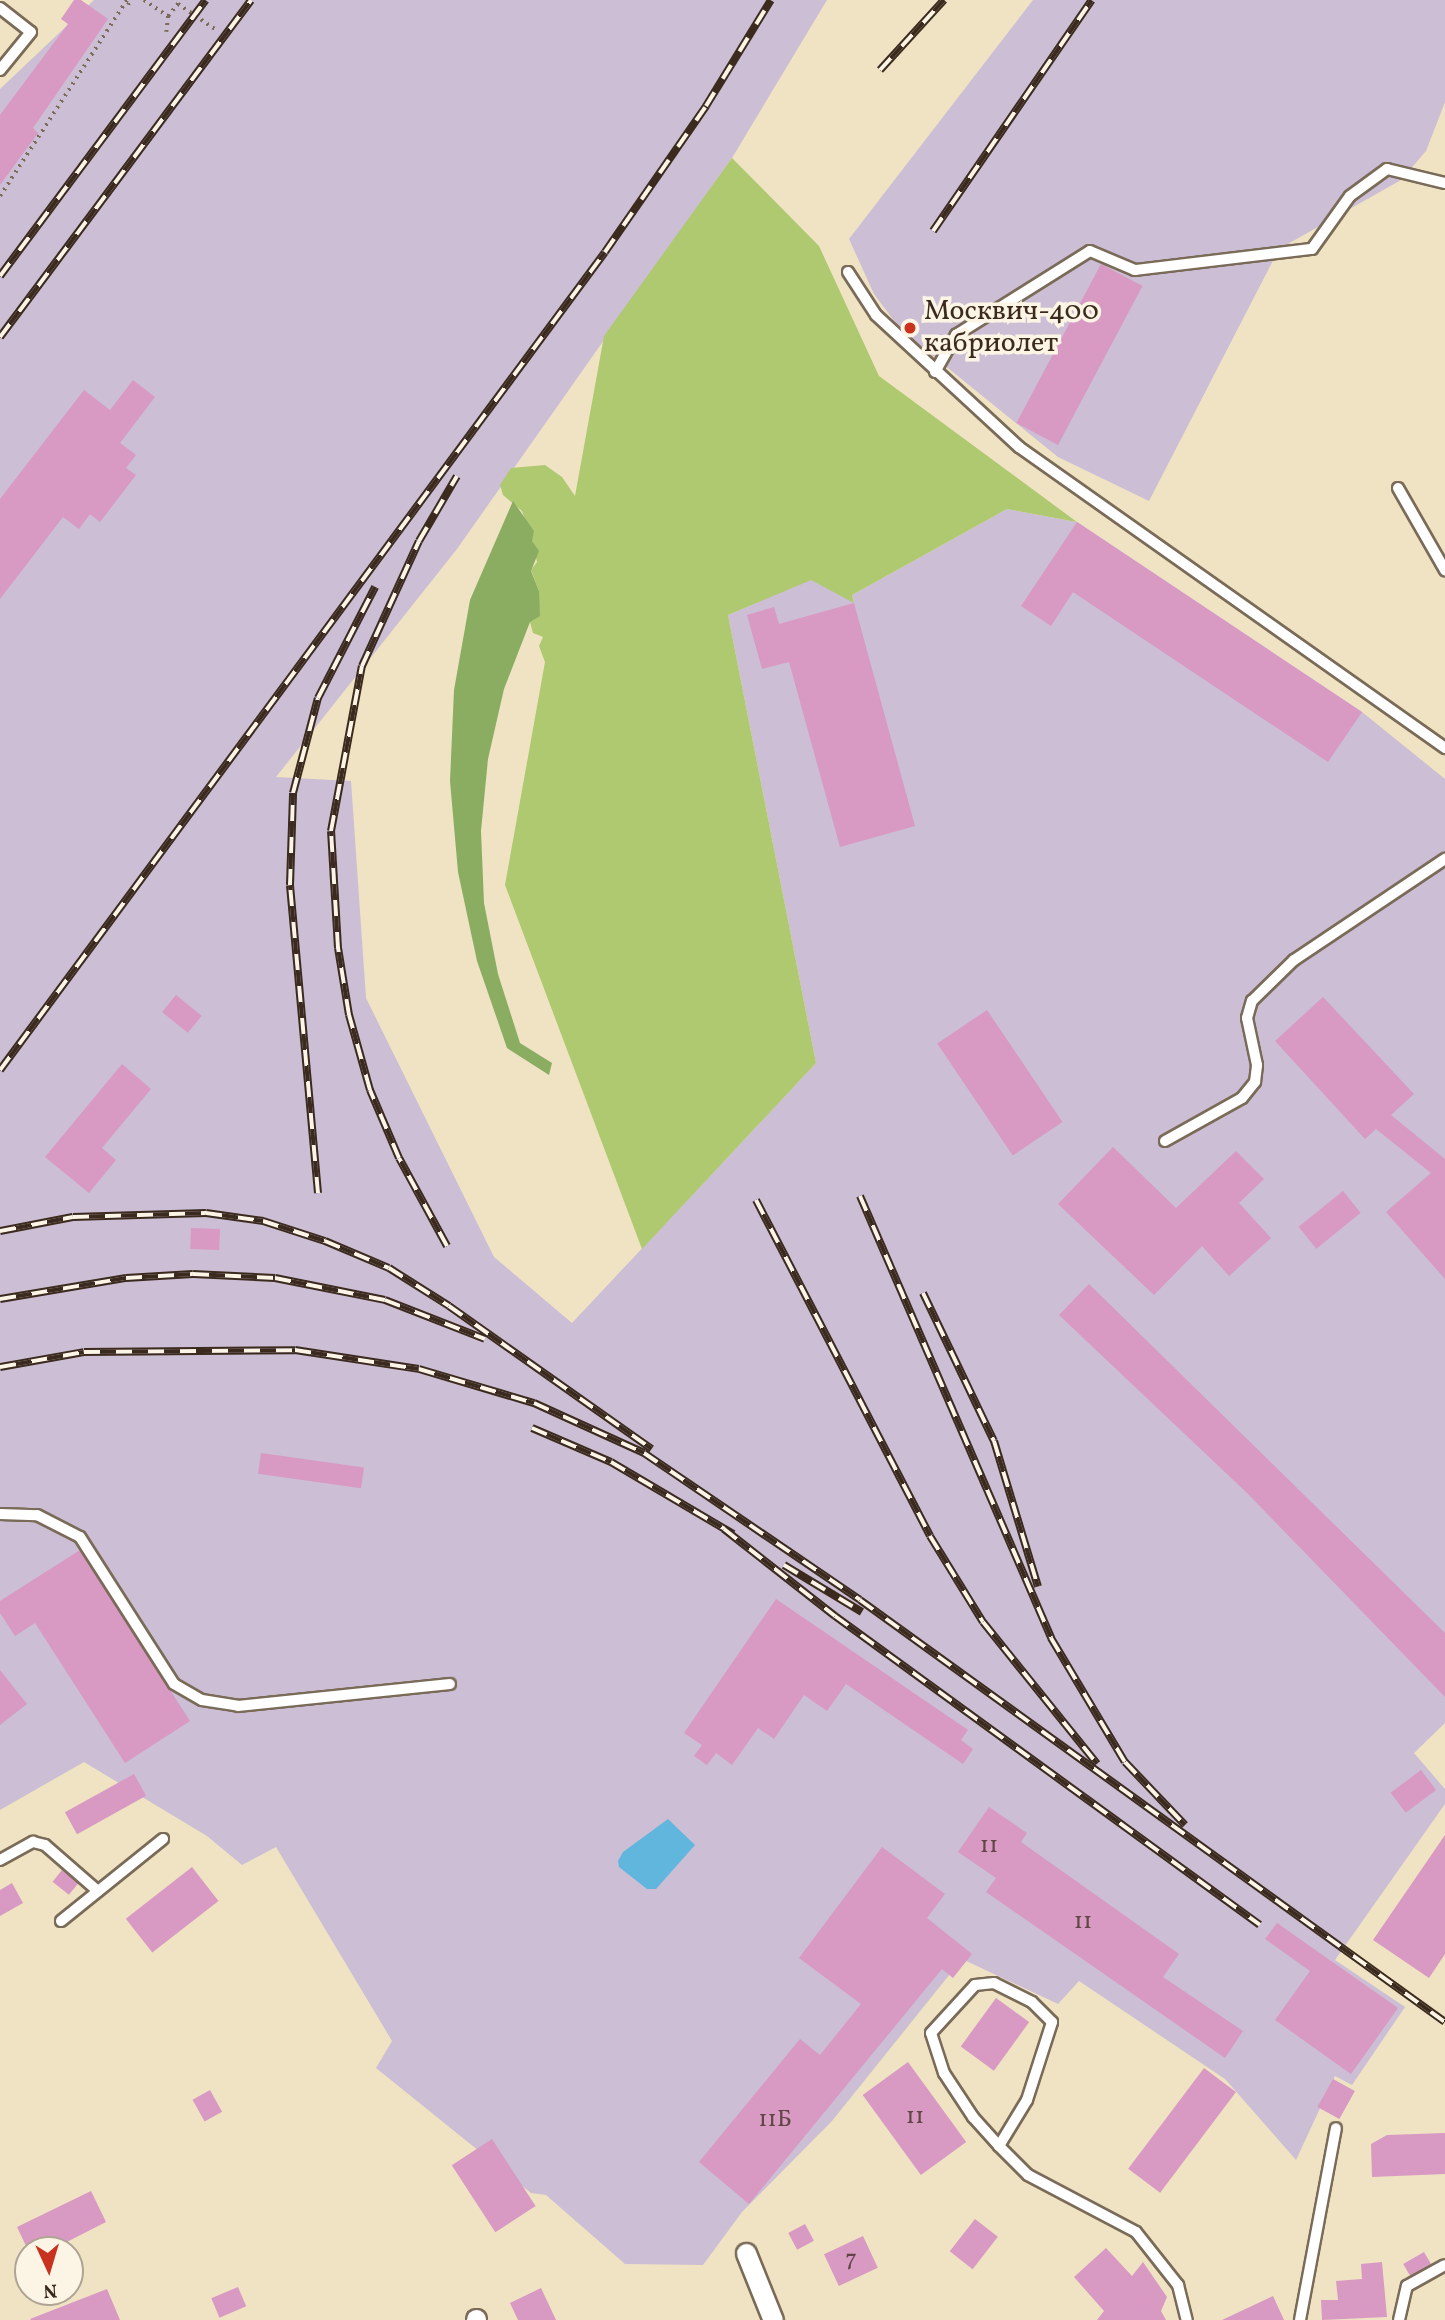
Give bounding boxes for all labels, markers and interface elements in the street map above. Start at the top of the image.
place label: Москвич-400 кабриолет [924,295,1099,361]
marker: Москвич-400 кабриолет [902,320,918,336]
house number: 11 [980,1833,998,1861]
house number: 11 [1074,1909,1092,1937]
house number: 11 [906,2104,924,2132]
house number: 11Б [758,2107,792,2135]
north arrow [14,2236,84,2306]
house number: 7 [845,2247,857,2275]
text: N [43,2277,58,2303]

